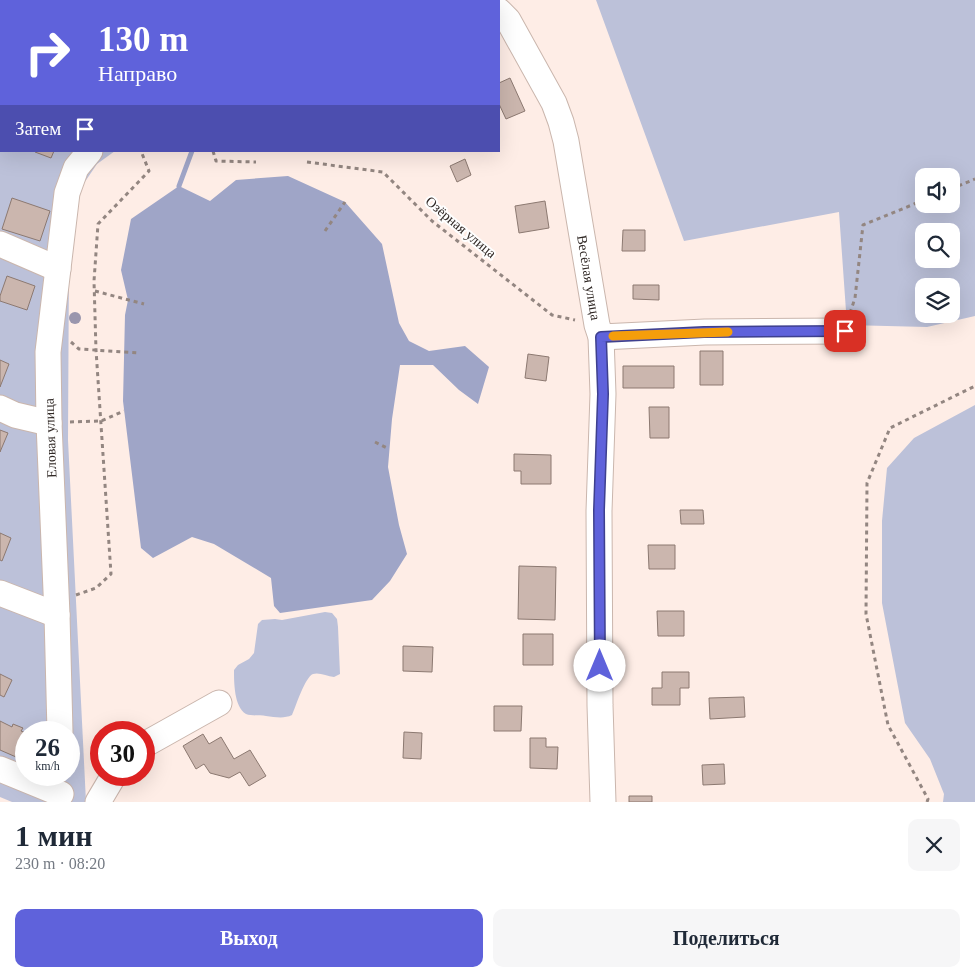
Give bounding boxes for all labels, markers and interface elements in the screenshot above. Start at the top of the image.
icon: right [15,20,80,85]
text: 130 m [98,20,188,59]
text: Направо [98,61,177,86]
icon: arrive [71,115,99,143]
text: Затем [15,118,61,139]
map controls [915,168,960,323]
button: sound [915,168,960,213]
street label: Озёрная улица [423,194,499,262]
button: search [915,223,960,268]
street label: Весёлая улица [574,234,603,322]
button: layers [915,278,960,323]
pin [824,310,866,352]
icon: arrive [831,317,859,345]
street label: Еловая улица [42,397,59,478]
position arrow [573,639,625,691]
speed limit sign: 30 [90,721,155,786]
text: 26 [35,734,60,761]
text: km/h [35,759,60,773]
text: 1 мин [15,819,93,852]
button: close [908,819,960,871]
text: 230 m · 08:20 [15,855,105,872]
button: Выход [15,909,483,967]
button: Поделиться [493,909,960,967]

